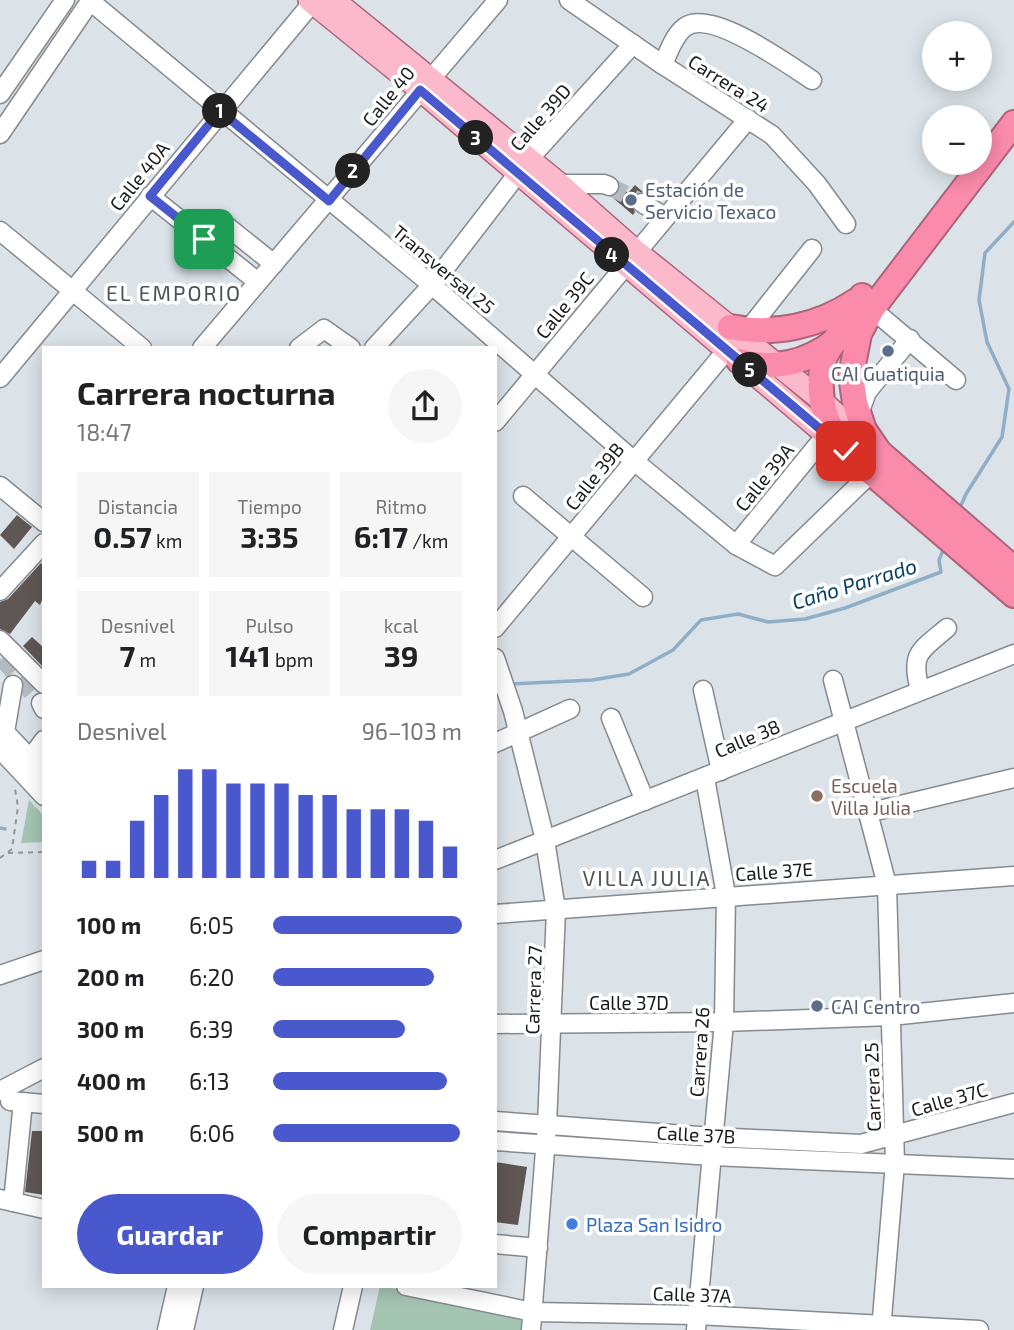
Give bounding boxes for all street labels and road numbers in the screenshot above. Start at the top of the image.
street label: Carrera 24 [684,49,774,117]
street label: Calle 40 [357,62,419,130]
street label: Calle 39D [505,79,575,155]
street label: Calle 40A [104,137,174,215]
street label: Transversal 25 [388,220,500,318]
street label: Calle 39C [530,267,598,343]
street label: Calle 39B [560,438,628,514]
street label: Calle 39A [730,438,798,515]
street label: Calle 38 [711,714,783,762]
street label: Calle 37E [734,857,814,885]
street label: Carrera 27 [520,945,546,1035]
street label: Calle 37D [589,991,669,1014]
street label: Carrera 26 [684,1006,714,1098]
street label: Carrera 25 [859,1042,885,1132]
street label: Calle 37C [908,1077,990,1121]
street label: Calle 37B [656,1120,736,1148]
street label: Calle 37A [652,1281,732,1307]

